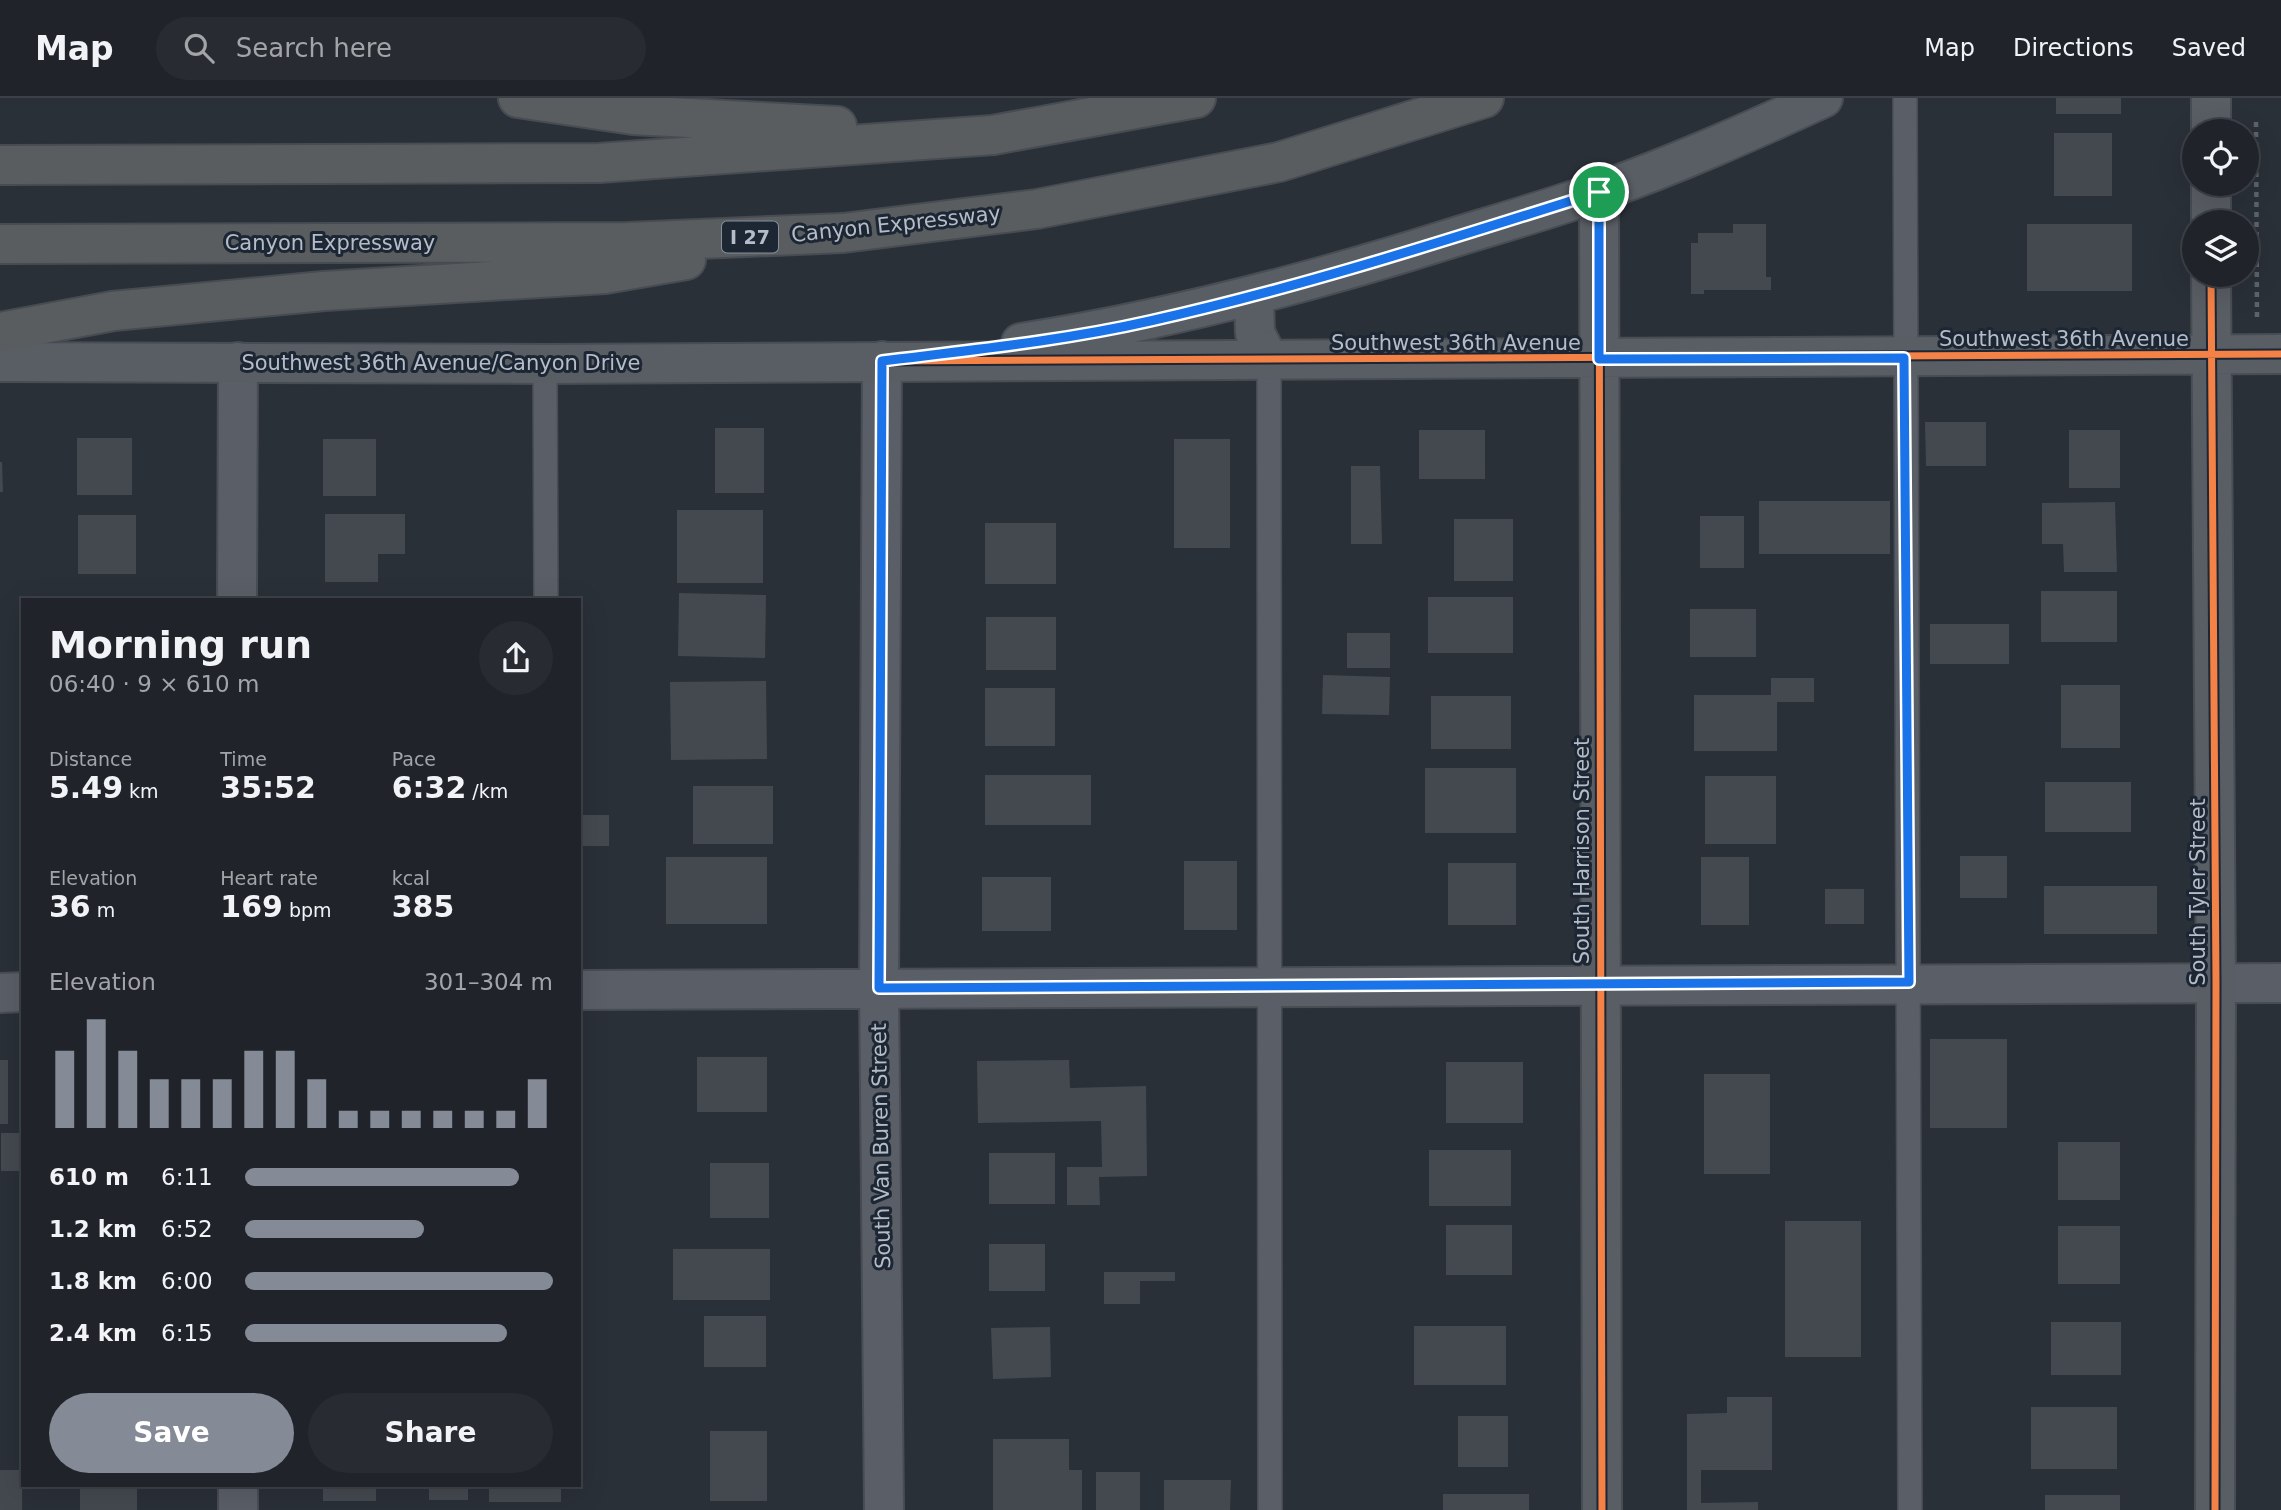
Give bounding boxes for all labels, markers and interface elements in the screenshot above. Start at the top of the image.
search box [156,17,646,80]
text: Map [35,29,114,68]
icon: search [180,29,218,67]
text: Search here [236,33,392,63]
text: Map [1924,34,1975,62]
text: Directions [2013,34,2134,62]
text: Saved [2172,34,2246,62]
map controls [2182,119,2259,287]
button: locate [2182,119,2259,196]
pin [1569,162,1629,222]
icon: arrive [1580,173,1618,211]
street label: Canyon Expressway [790,201,1002,247]
button: layers [2182,210,2259,287]
road number: I 27 [722,222,778,252]
street label: Canyon Expressway [225,231,435,255]
street label: Southwest 36th Avenue [1939,327,2189,351]
street label: Southwest 36th Avenue [1331,331,1581,355]
street label: Southwest 36th Avenue/Canyon Drive [241,351,641,375]
button: share [479,621,553,695]
text: Morning run [49,623,312,667]
text: 06:40 · 9 × 610 m [49,671,259,697]
street label: South Harrison Street [1570,738,1594,964]
text: Distance [49,748,132,770]
text: Time [220,748,267,770]
text: Pace [392,748,436,770]
text: 5.49 [49,770,123,805]
text: 35:52 [220,770,316,805]
text: 6:32 [392,770,466,805]
text: km [123,780,159,802]
text: /km [466,780,508,802]
street label: South Tyler Street [2186,798,2210,986]
text: Elevation [49,867,137,889]
text: Heart rate [220,867,318,889]
text: kcal [392,867,430,889]
text: 36 [49,889,91,924]
text: 169 [220,889,283,924]
text: 385 [392,889,454,924]
text: m [91,899,115,921]
text: bpm [283,899,332,921]
text: Elevation [49,969,156,995]
text: 301–304 m [424,969,553,995]
street label: South Van Buren Street [867,1023,895,1269]
text: 610 m [49,1164,129,1190]
text: 6:11 [161,1164,213,1190]
text: 1.2 km [49,1216,137,1242]
text: 6:52 [161,1216,213,1242]
text: 1.8 km [49,1268,137,1294]
text: 6:00 [161,1268,213,1294]
text: 2.4 km [49,1320,137,1346]
text: 6:15 [161,1320,213,1346]
button: Save [49,1393,294,1473]
button: Share [308,1393,553,1473]

